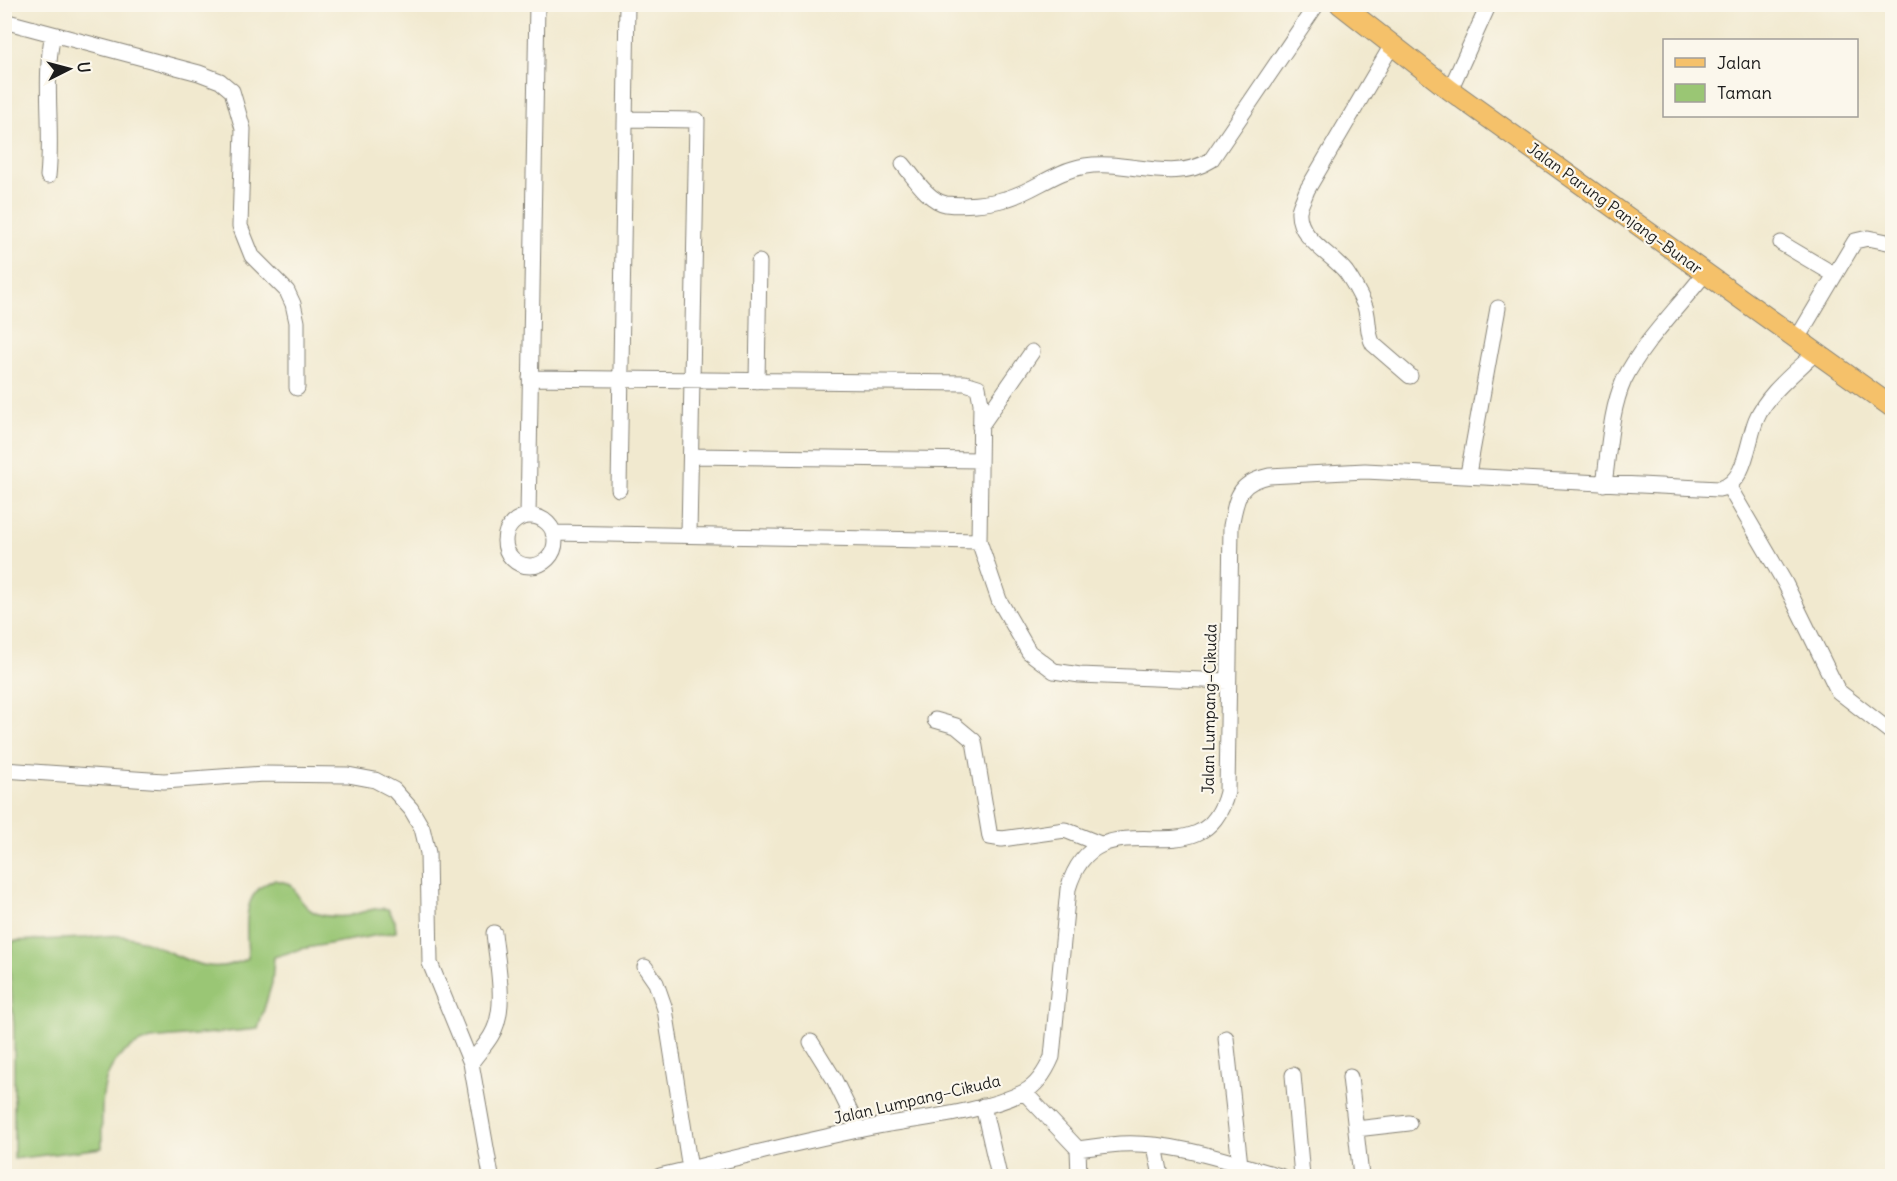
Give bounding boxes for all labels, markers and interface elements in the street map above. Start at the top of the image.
north arrow [39,39,99,99]
legend [1663,39,1858,117]
text: Jalan [1717,51,1761,74]
text: U [73,61,94,74]
text: Taman [1717,81,1772,104]
street label: Jalan Parung Panjang–Bunar [1524,138,1707,279]
street label: Jalan Lumpang–Cikuda [1198,624,1220,794]
street label: Jalan Lumpang–Cikuda [832,1070,1002,1128]

